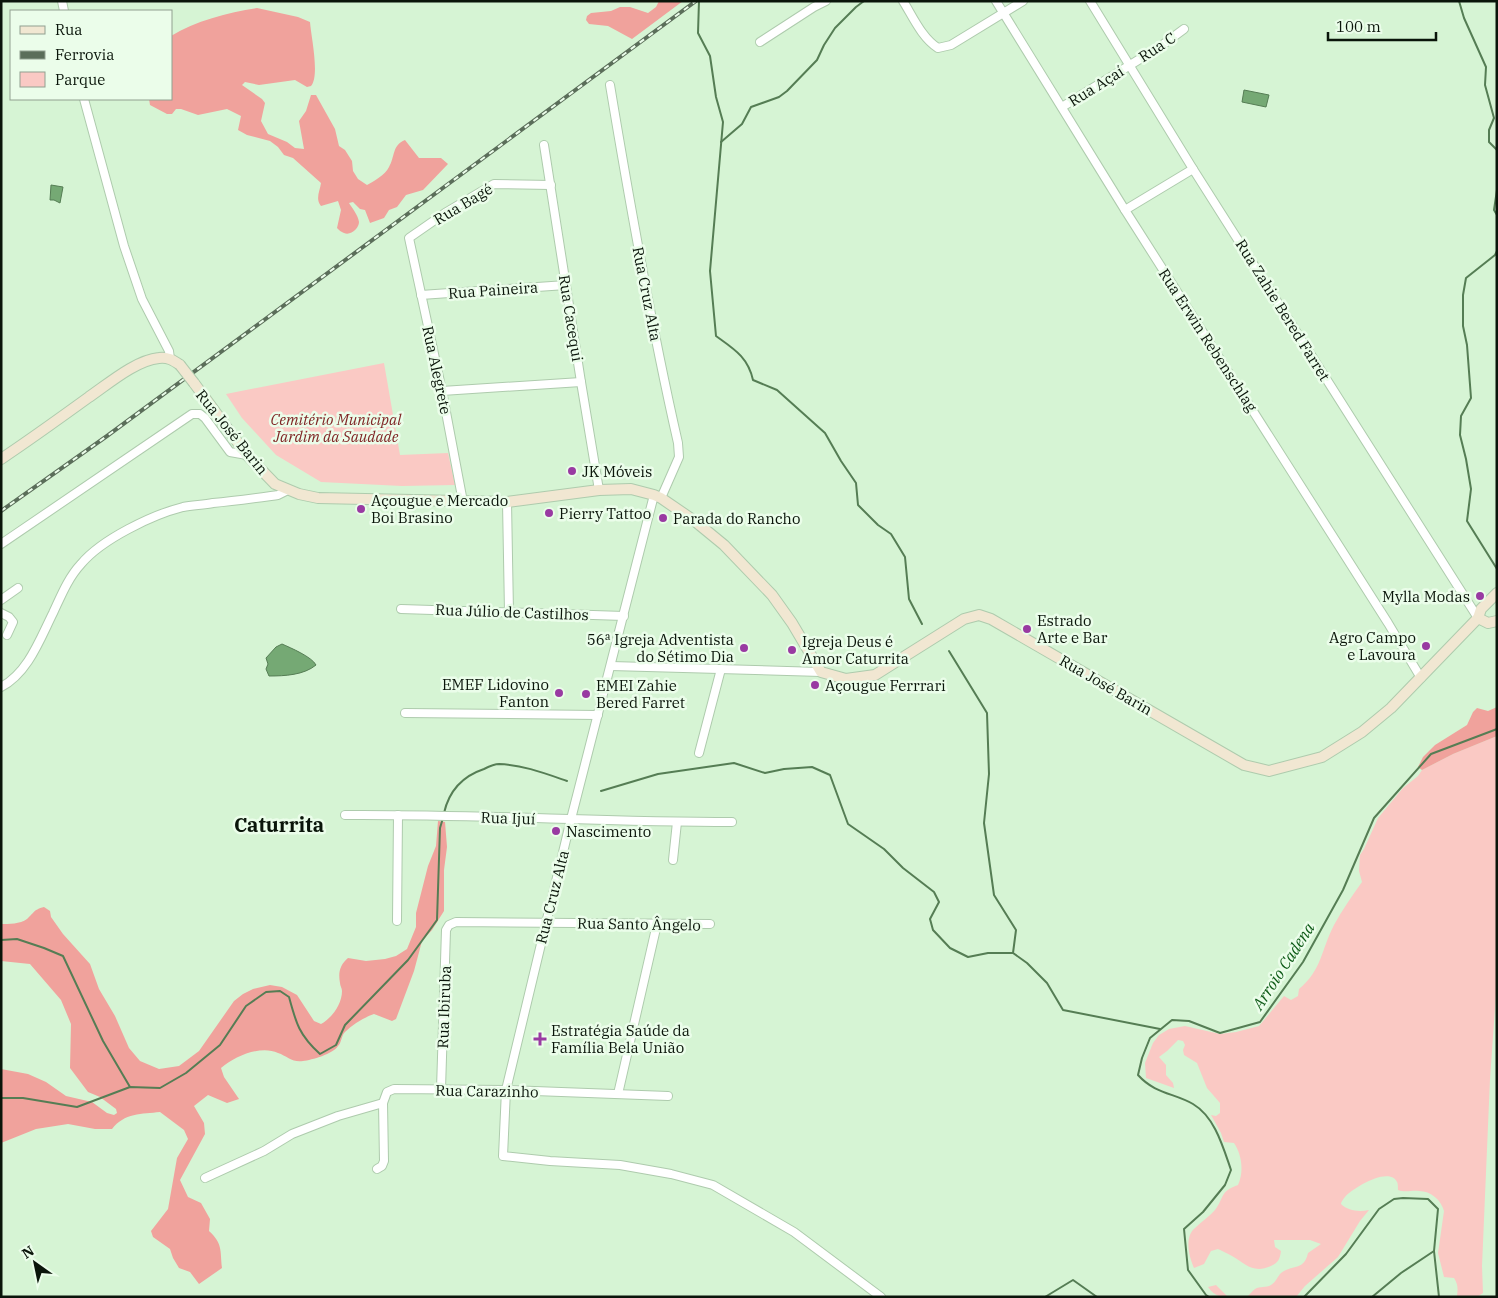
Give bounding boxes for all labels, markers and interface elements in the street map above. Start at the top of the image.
legend [10,10,172,100]
scale bar [1328,10,1436,42]
text: 100 m [1336,17,1381,36]
text: Rua [55,20,82,39]
street label: Rua C [1135,28,1179,66]
text: Ferrovia [55,45,114,64]
street label: Rua Açaí [1065,61,1127,110]
text: Parque [55,70,105,89]
street label: Rua Bagé [430,179,496,229]
street label: Rua Zahie Bered Farret [1232,236,1334,384]
street label: Rua Cruz Alta [629,245,665,343]
street label: Rua Erwin Rebenschlag [1155,265,1261,415]
street label: Rua Cacequi [555,273,587,363]
street label: Rua Paineira [447,277,539,303]
street label: Rua Alegrete [418,324,456,416]
street label: Rua José Barin [192,386,272,479]
park label: Cemitério Municipal Jardim da Saudade [271,410,402,446]
place label: JK Móveis [582,462,652,481]
marker: JK Móveis [566,465,578,477]
place label: Açougue e Mercado Boi Brasino [371,491,508,527]
marker: Açougue e Mercado Boi Brasino [355,503,367,515]
place label: Pierry Tattoo [559,504,651,523]
marker: Pierry Tattoo [543,507,555,519]
place label: Parada do Rancho [673,509,800,528]
marker: Parada do Rancho [657,512,669,524]
place label: Mylla Modas [1382,587,1470,606]
marker: Mylla Modas [1474,590,1486,602]
street label: Rua Júlio de Castilhos [435,600,589,624]
place label: Estrado Arte e Bar [1037,611,1108,647]
marker: Estrado Arte e Bar [1021,623,1033,635]
place label: Agro Campo e Lavoura [1329,628,1416,664]
place label: 56ª Igreja Adventista do Sétimo Dia [587,630,734,666]
place label: Igreja Deus é Amor Caturrita [802,632,909,668]
marker: Agro Campo e Lavoura [1420,640,1432,652]
marker: 56ª Igreja Adventista do Sétimo Dia [738,642,750,654]
marker: Igreja Deus é Amor Caturrita [786,644,798,656]
street label: Rua José Barin [1056,651,1156,719]
place label: EMEF Lidovino Fanton [442,675,549,711]
place label: EMEI Zahie Bered Farret [596,676,685,712]
place label: Açougue Ferrrari [825,676,946,695]
marker: Açougue Ferrrari [809,679,821,691]
marker: EMEF Lidovino Fanton [553,687,565,699]
marker: EMEI Zahie Bered Farret [580,688,592,700]
street label: Rua Ijuí [480,808,536,828]
district label: Caturrita [234,811,324,838]
place label: Nascimento [566,822,651,841]
marker: Nascimento [550,825,562,837]
street label: Rua Cruz Alta [531,848,573,946]
street label: Rua Santo Ângelo [577,913,701,935]
water label: Arroio Cadena [1247,919,1319,1014]
street label: Rua Ibiruba [433,965,455,1049]
place label: Estratégia Saúde da Família Bela União [551,1021,690,1057]
marker: Estratégia Saúde da Família Bela União [533,1032,547,1046]
street label: Rua Carazinho [435,1081,539,1101]
north arrow [10,1238,60,1288]
text: N [18,1242,37,1263]

